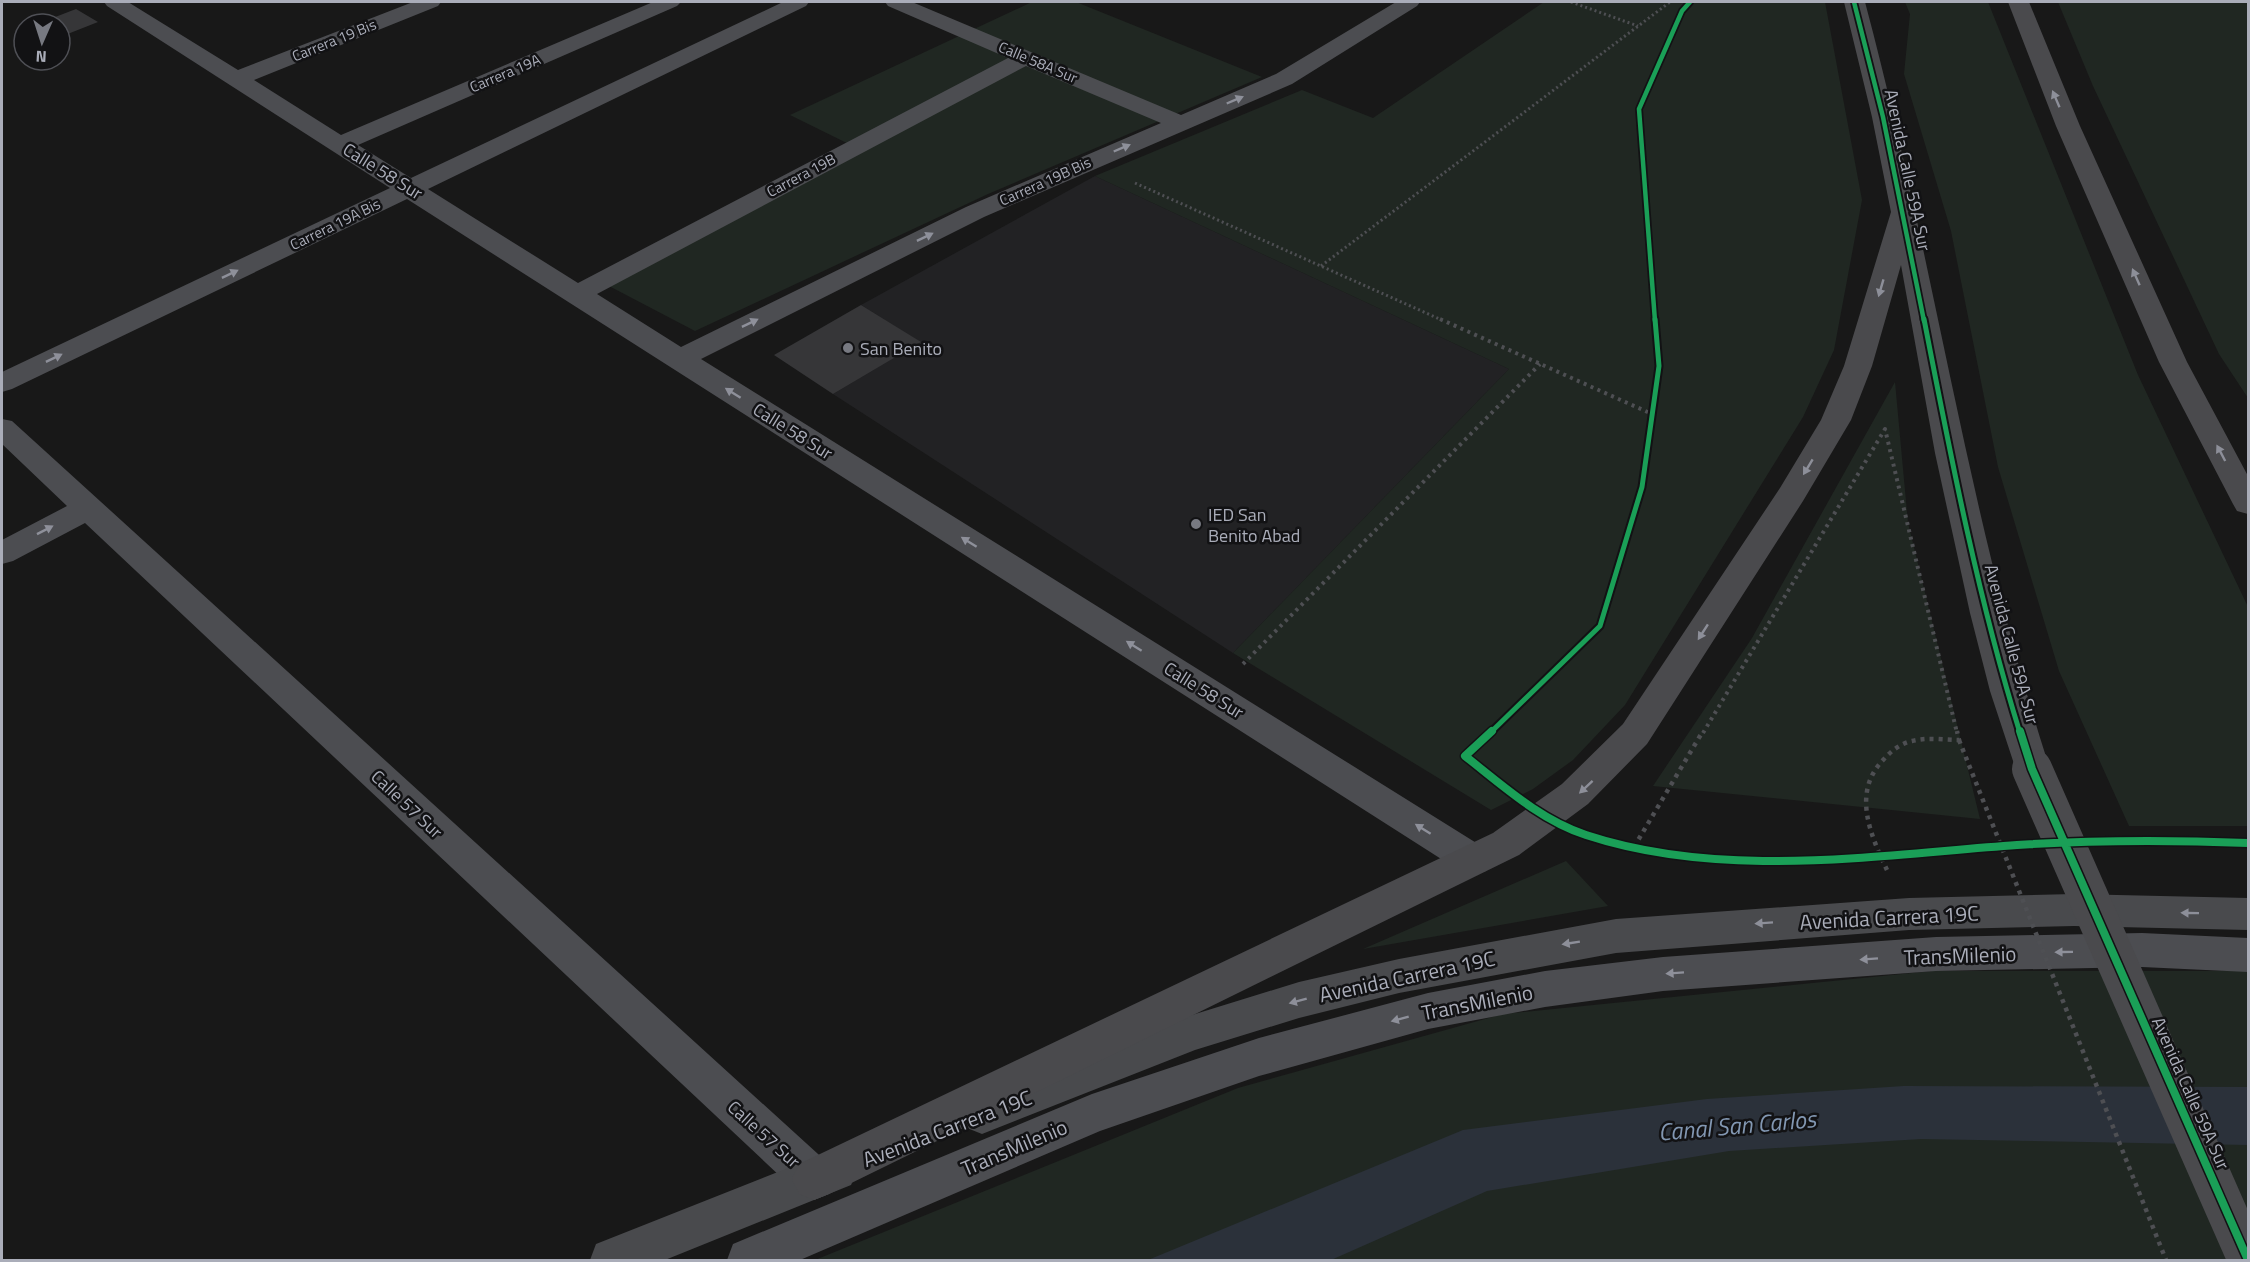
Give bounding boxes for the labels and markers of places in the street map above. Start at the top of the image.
place label: San Benito [860,335,942,362]
marker: San Benito [841,341,855,355]
place label: IED San Benito Abad [1208,501,1300,549]
marker: IED San Benito Abad [1189,517,1203,531]

